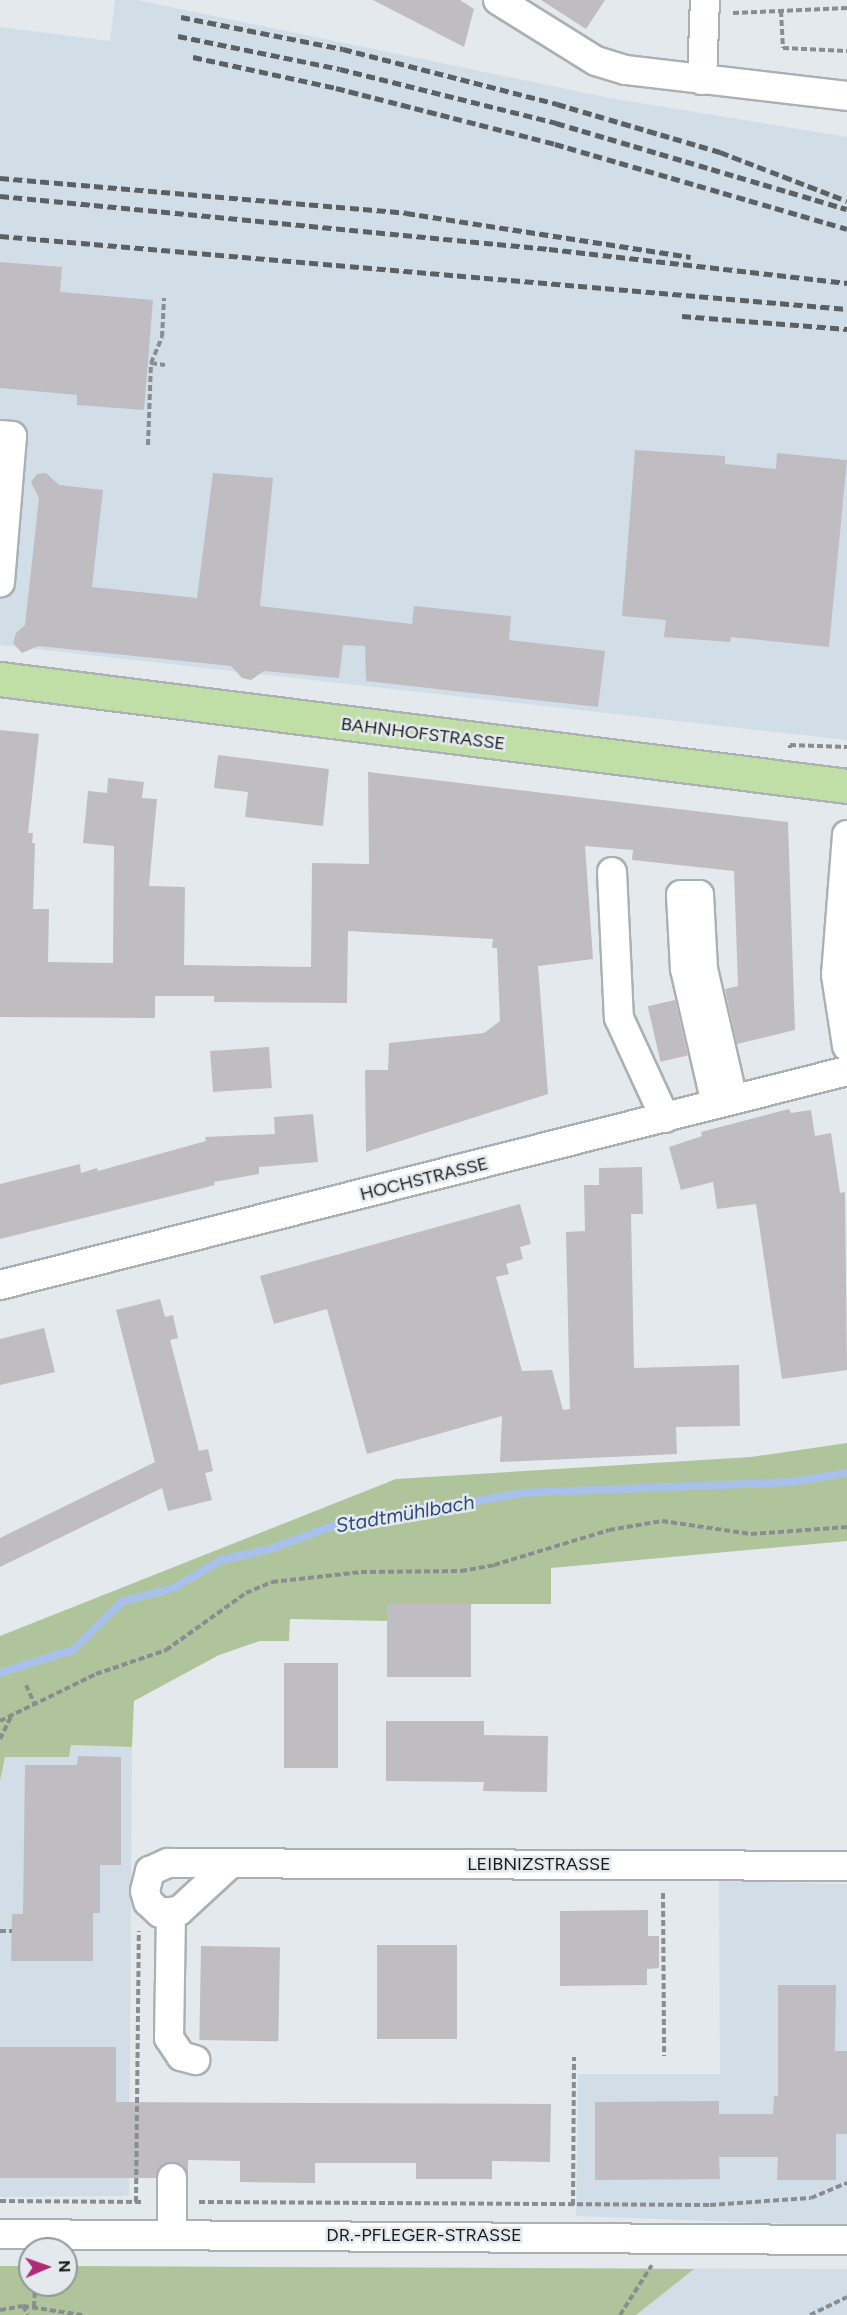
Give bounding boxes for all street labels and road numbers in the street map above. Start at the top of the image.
street label: BAHNHOFSTRASSE [340,713,506,755]
street label: HOCHSTRASSE [358,1153,490,1205]
street label: LEIBNIZSTRASSE [467,1853,611,1875]
street label: DR.-PFLEGER-STRASSE [326,2224,522,2246]

